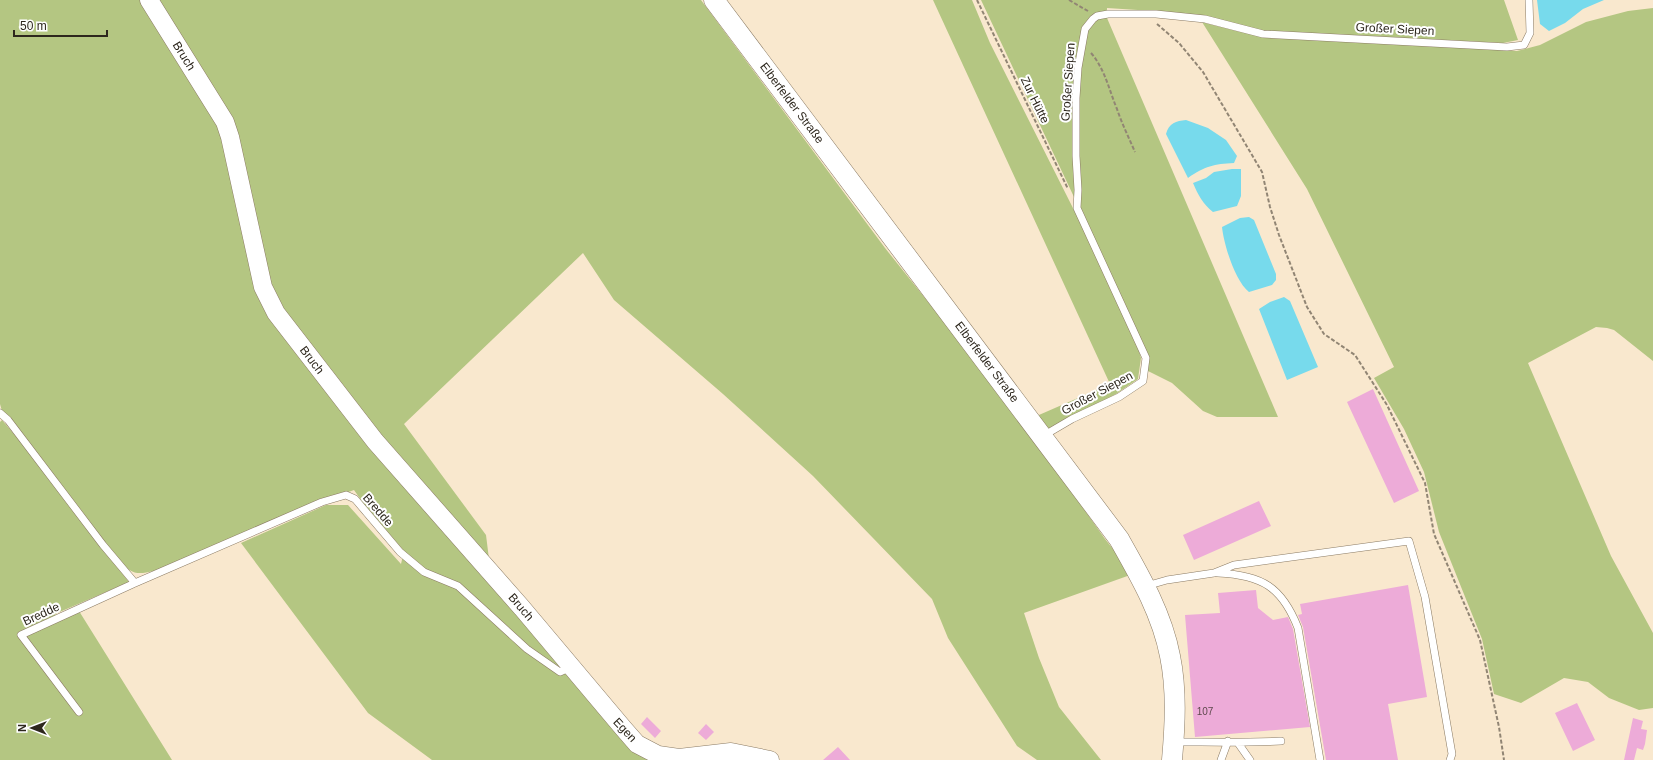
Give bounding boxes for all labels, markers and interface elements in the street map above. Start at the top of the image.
scale bar [14,12,107,38]
text: 50 m [20,19,47,33]
street label: Großer Siepen [1355,20,1435,38]
street label: Bruch [170,39,198,73]
street label: Großer Siepen [1058,42,1078,122]
street label: Elberfelder Straße [757,60,827,146]
street label: Zur Hütte [1018,74,1052,126]
street label: Elberfelder Straße [952,319,1022,405]
street label: Bruch [297,343,327,377]
street label: Großer Siepen [1059,368,1135,418]
street label: Bredde [360,491,396,529]
street label: Bruch [505,591,537,623]
street label: Bredde [21,599,62,629]
house number: 107 [1197,706,1214,717]
north arrow [12,708,52,748]
street label: Egen [610,715,640,745]
text: N [16,724,28,732]

